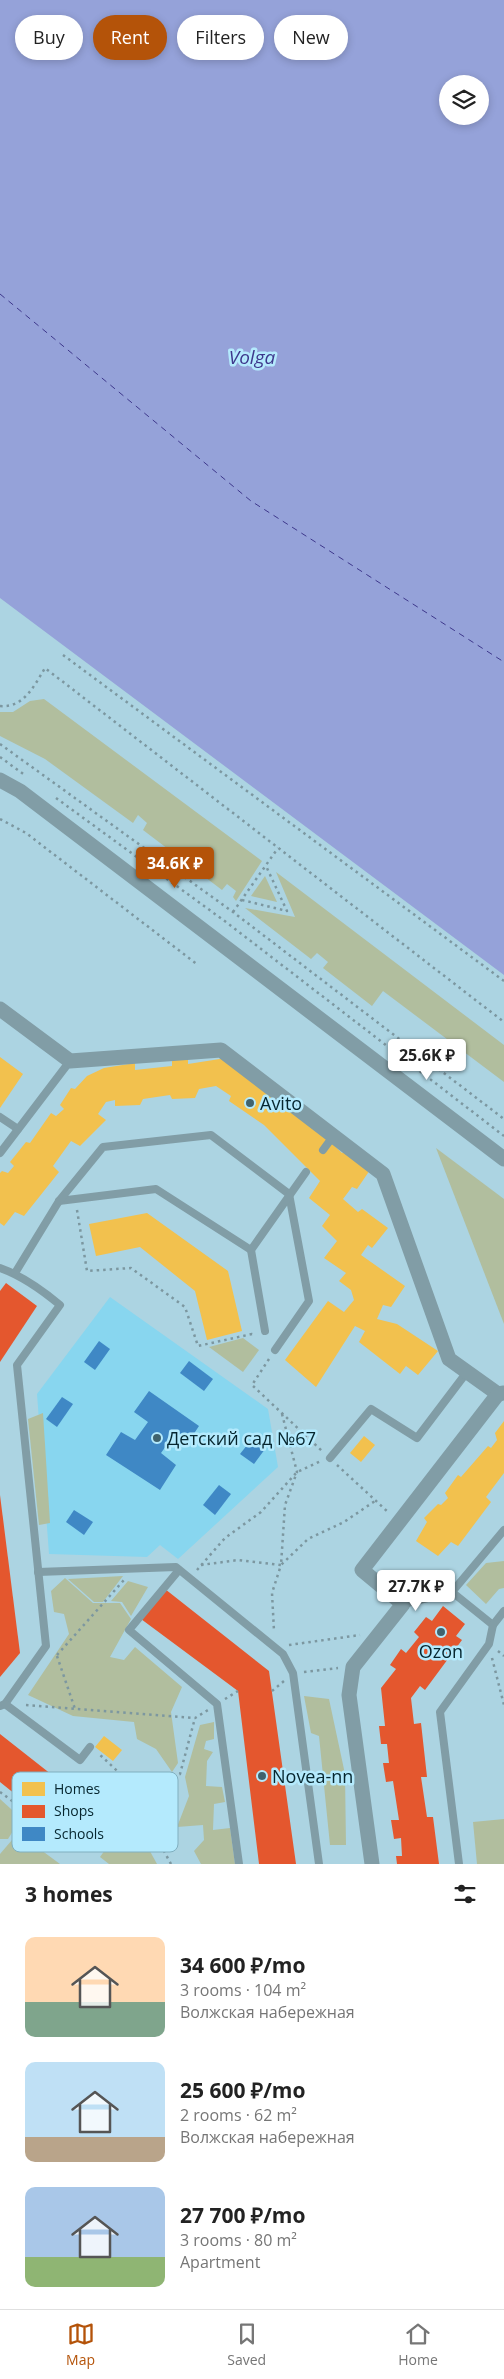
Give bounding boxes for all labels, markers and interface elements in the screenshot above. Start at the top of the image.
chip: Buy [15,15,83,60]
chip: Rent [93,15,167,60]
chip: Filters [177,15,264,60]
chip: New [274,15,348,60]
map controls [439,75,489,125]
button: layers [439,75,489,125]
water label: Volga [229,344,276,370]
pin: 34.6K ₽ [129,846,221,889]
text: 34.6K ₽ [147,852,203,874]
pin: 25.6K ₽ [381,1038,473,1081]
text: 25.6K ₽ [399,1044,455,1066]
place label: Avito [260,1091,302,1115]
marker: Avito [244,1097,256,1109]
place label: Детский сад №67 [167,1426,316,1450]
marker: Детский сад №67 [151,1432,163,1444]
pin: 27.7K ₽ [370,1570,462,1612]
text: 27.7K ₽ [388,1575,444,1597]
marker: Ozon [435,1626,447,1638]
place label: Ozon [419,1639,463,1663]
place label: Novea-nn [272,1764,353,1788]
marker: Novea-nn [256,1770,268,1782]
legend [12,1772,178,1852]
text: Homes [54,1779,101,1798]
text: Shops [54,1801,94,1820]
text: Schools [54,1824,104,1843]
text: 3 homes [25,1880,113,1908]
icon: filters [451,1880,479,1908]
text: 34 600 ₽/mo [180,1951,305,1979]
icon: home [65,1957,125,2017]
text: 3 rooms · 104 m² [180,1979,306,2001]
text: Волжская набережная [180,2001,355,2023]
text: 25 600 ₽/mo [180,2076,305,2104]
icon: home [65,2082,125,2142]
text: 2 rooms · 62 m² [180,2104,297,2126]
text: Волжская набережная [180,2126,355,2148]
text: 27 700 ₽/mo [180,2201,305,2229]
icon: home [65,2207,125,2267]
text: 3 rooms · 80 m² [180,2229,297,2251]
text: Apartment [180,2251,260,2273]
tab: Map [66,2320,95,2369]
tab: Saved [227,2320,266,2369]
tab: Home [398,2320,438,2369]

